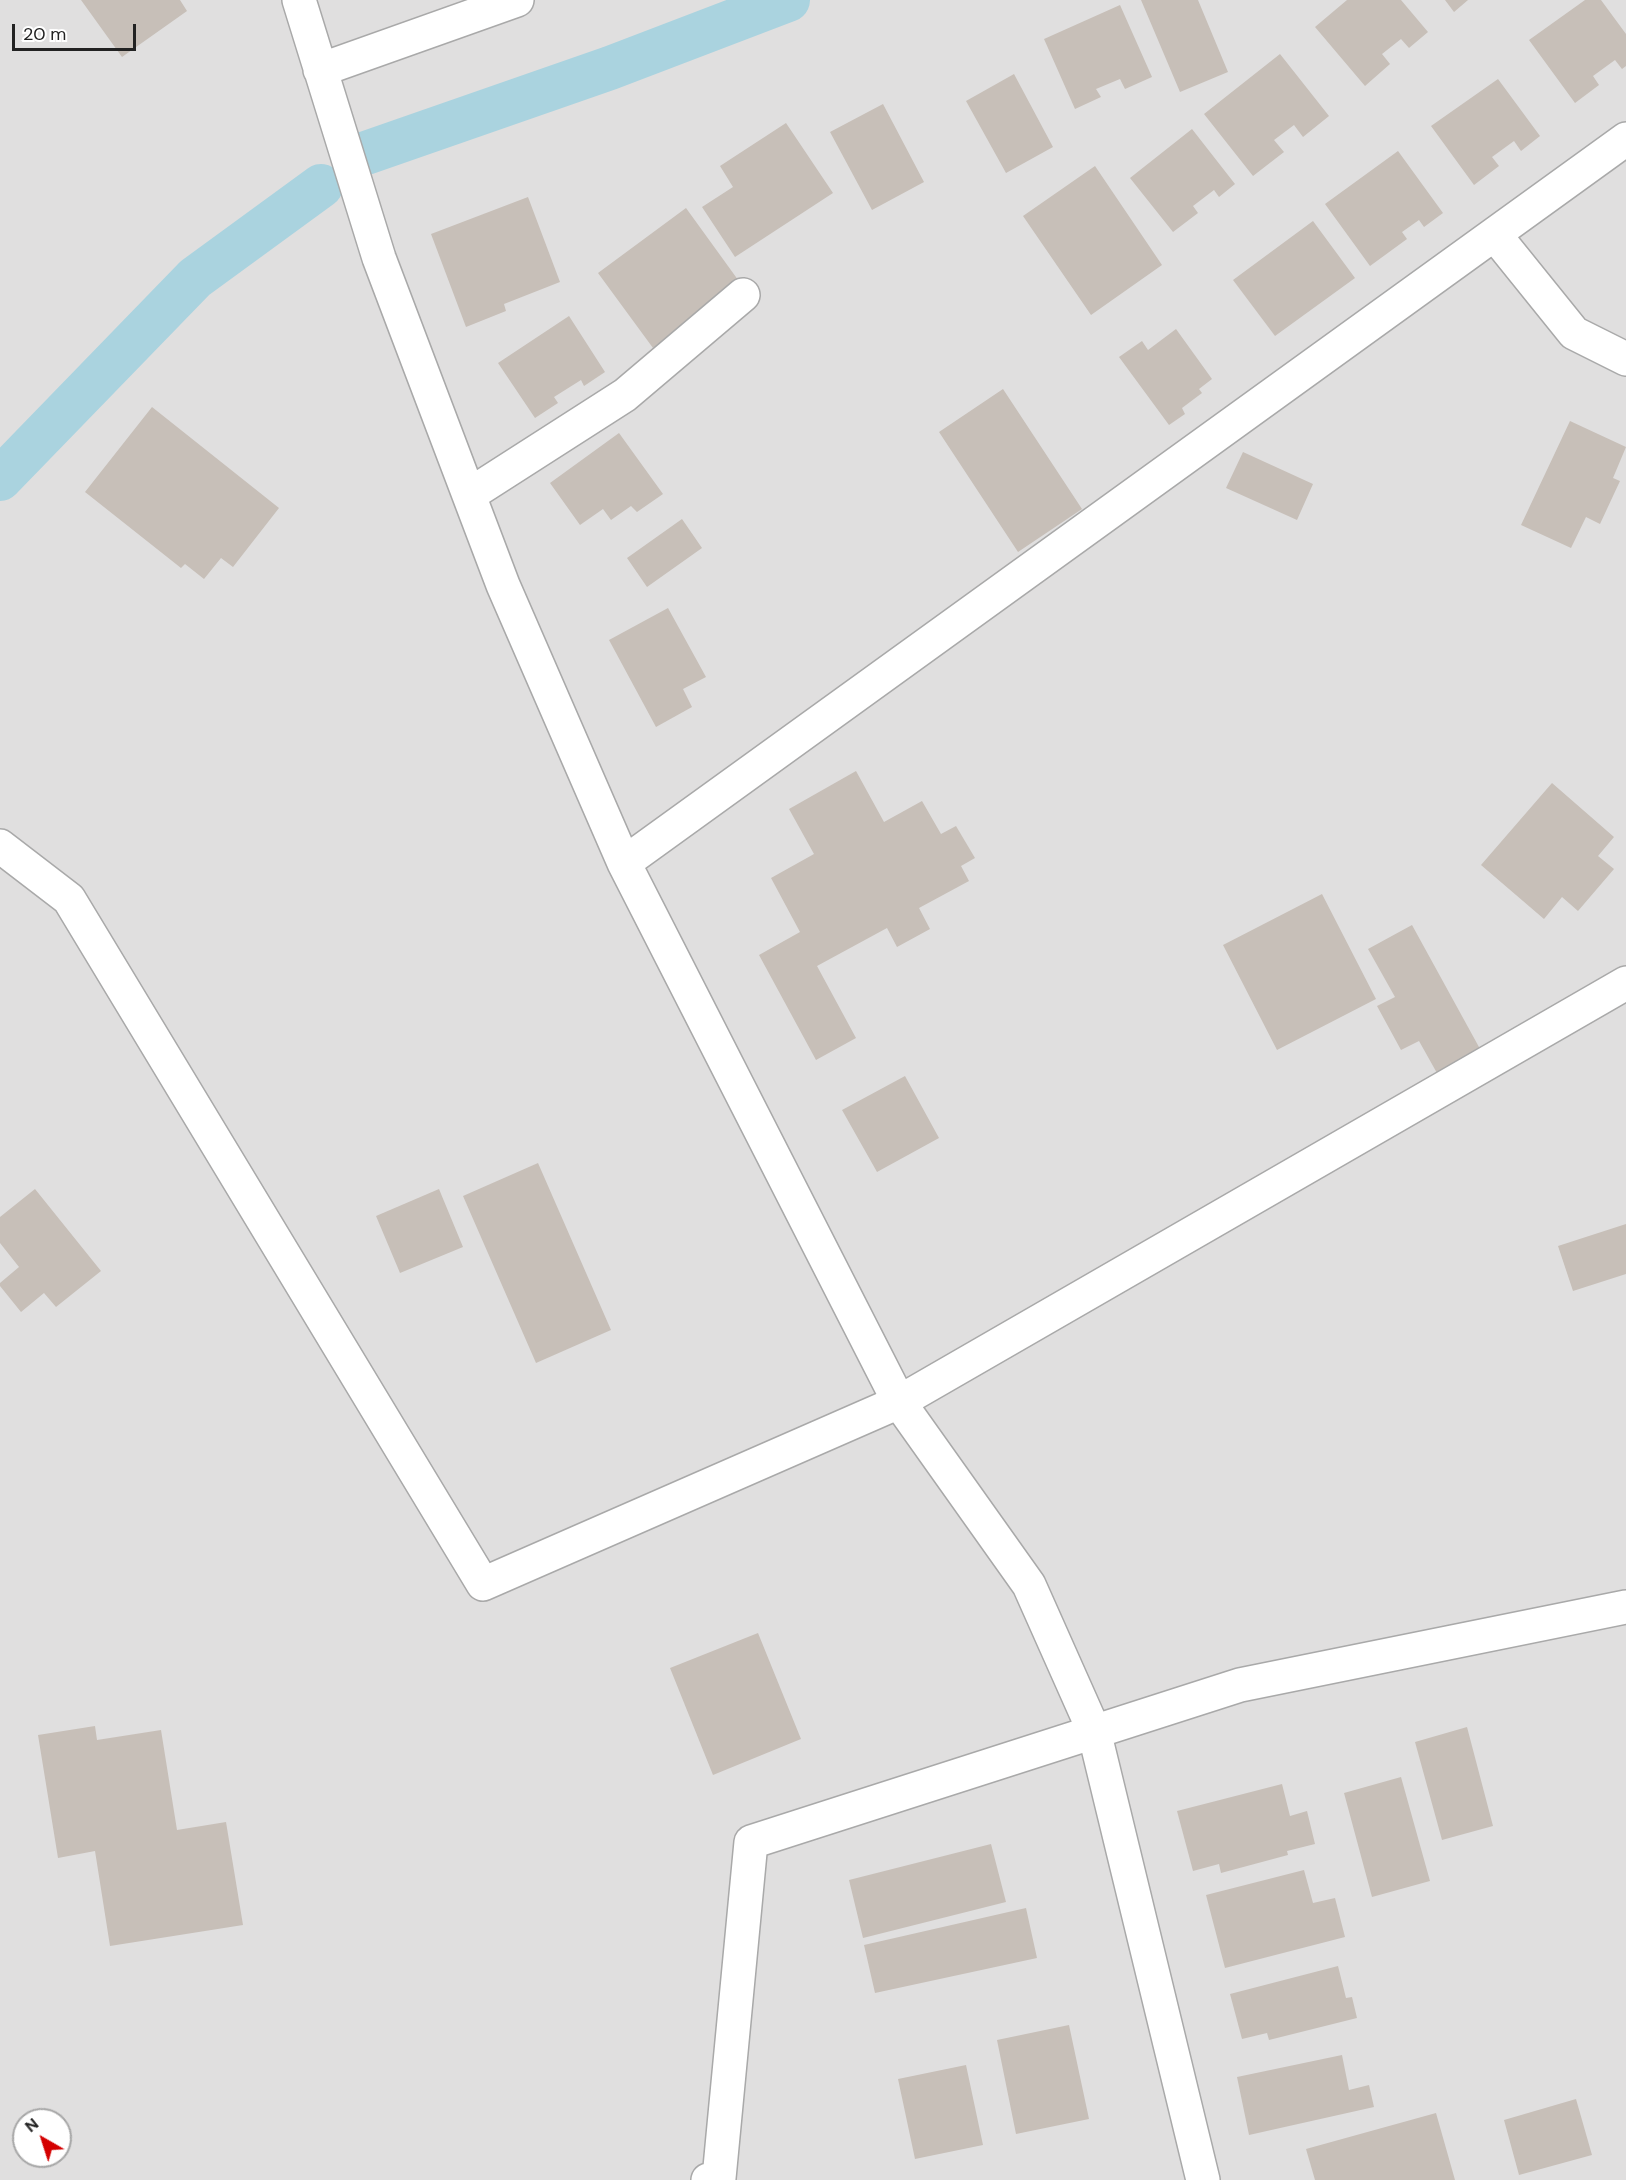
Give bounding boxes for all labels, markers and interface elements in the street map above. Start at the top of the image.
scale bar [15,12,140,50]
text: 20 m [23,22,66,46]
north arrow [12,2108,72,2168]
text: N [20,2113,43,2137]

